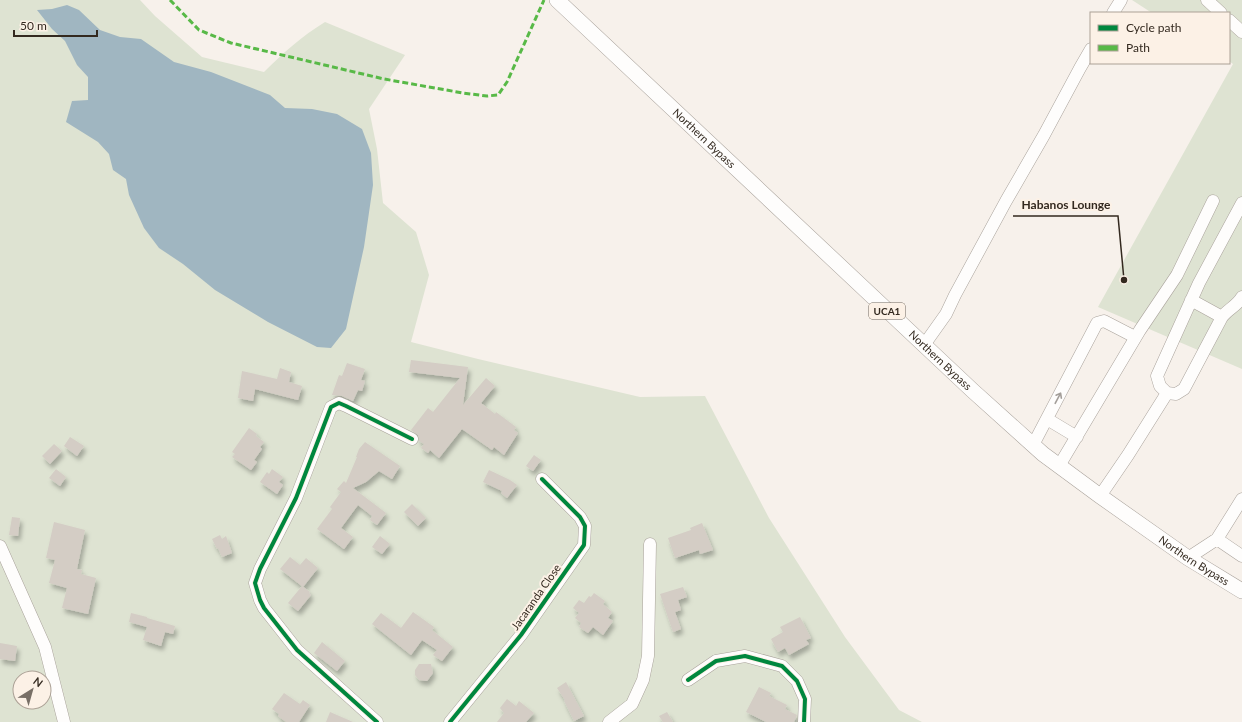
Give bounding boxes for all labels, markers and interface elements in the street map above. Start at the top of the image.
scale bar [14,12,97,38]
legend [1090,12,1230,64]
text: 50 m [20,18,47,33]
text: Cycle path [1126,20,1181,35]
text: Path [1126,40,1150,55]
street label: Northern Bypass [670,105,739,171]
callout: Habanos Lounge [1013,192,1118,216]
text: Habanos Lounge [1022,197,1111,212]
road number: UCA1 [869,303,905,319]
street label: Northern Bypass [907,327,975,393]
one-way arrow [1055,392,1062,404]
street label: Northern Bypass [1157,533,1232,588]
street label: Jacaranda Close [508,561,563,632]
north arrow [12,670,52,710]
text: N [31,674,46,689]

